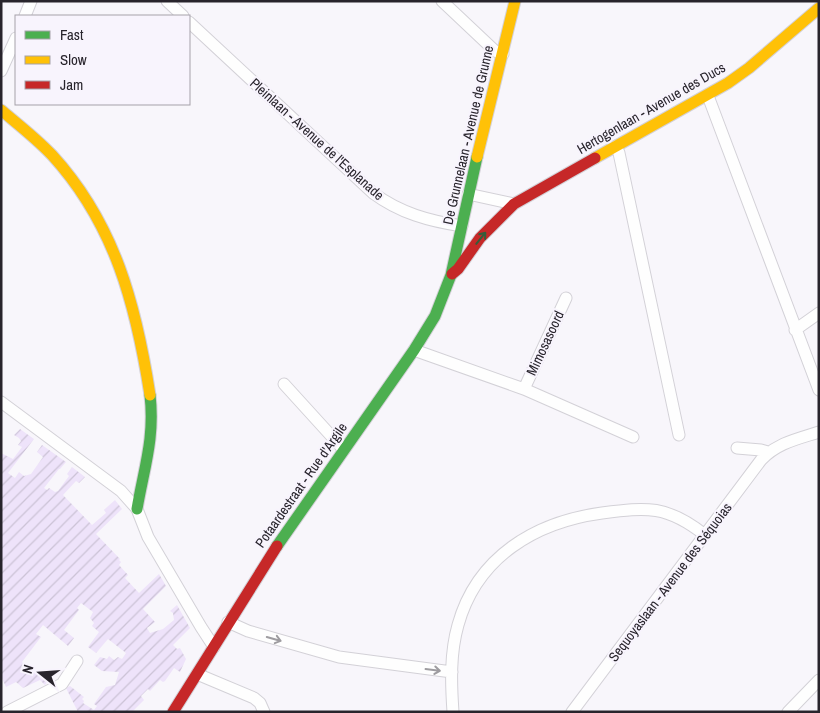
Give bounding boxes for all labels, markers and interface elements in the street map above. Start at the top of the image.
legend [15,15,190,105]
text: Fast [60,24,84,45]
street label: De Grunnelaan - Avenue de Grunne [439,44,497,226]
text: Slow [60,49,87,70]
street label: Hertogenlaan - Avenue des Ducs [574,58,729,158]
text: Jam [60,74,83,95]
street label: Pleinlaan - Avenue de l'Esplanade [246,74,388,204]
one-way arrow [475,232,486,245]
street label: Mimosasoord [522,308,568,378]
street label: Potaardestraat - Rue d'Argile [251,419,351,551]
street label: Sequoyaslaan - Avenue des Séquoias [604,499,736,665]
one-way arrow [266,634,282,644]
north arrow [15,648,65,698]
text: N [18,663,37,676]
one-way arrow [425,665,441,675]

